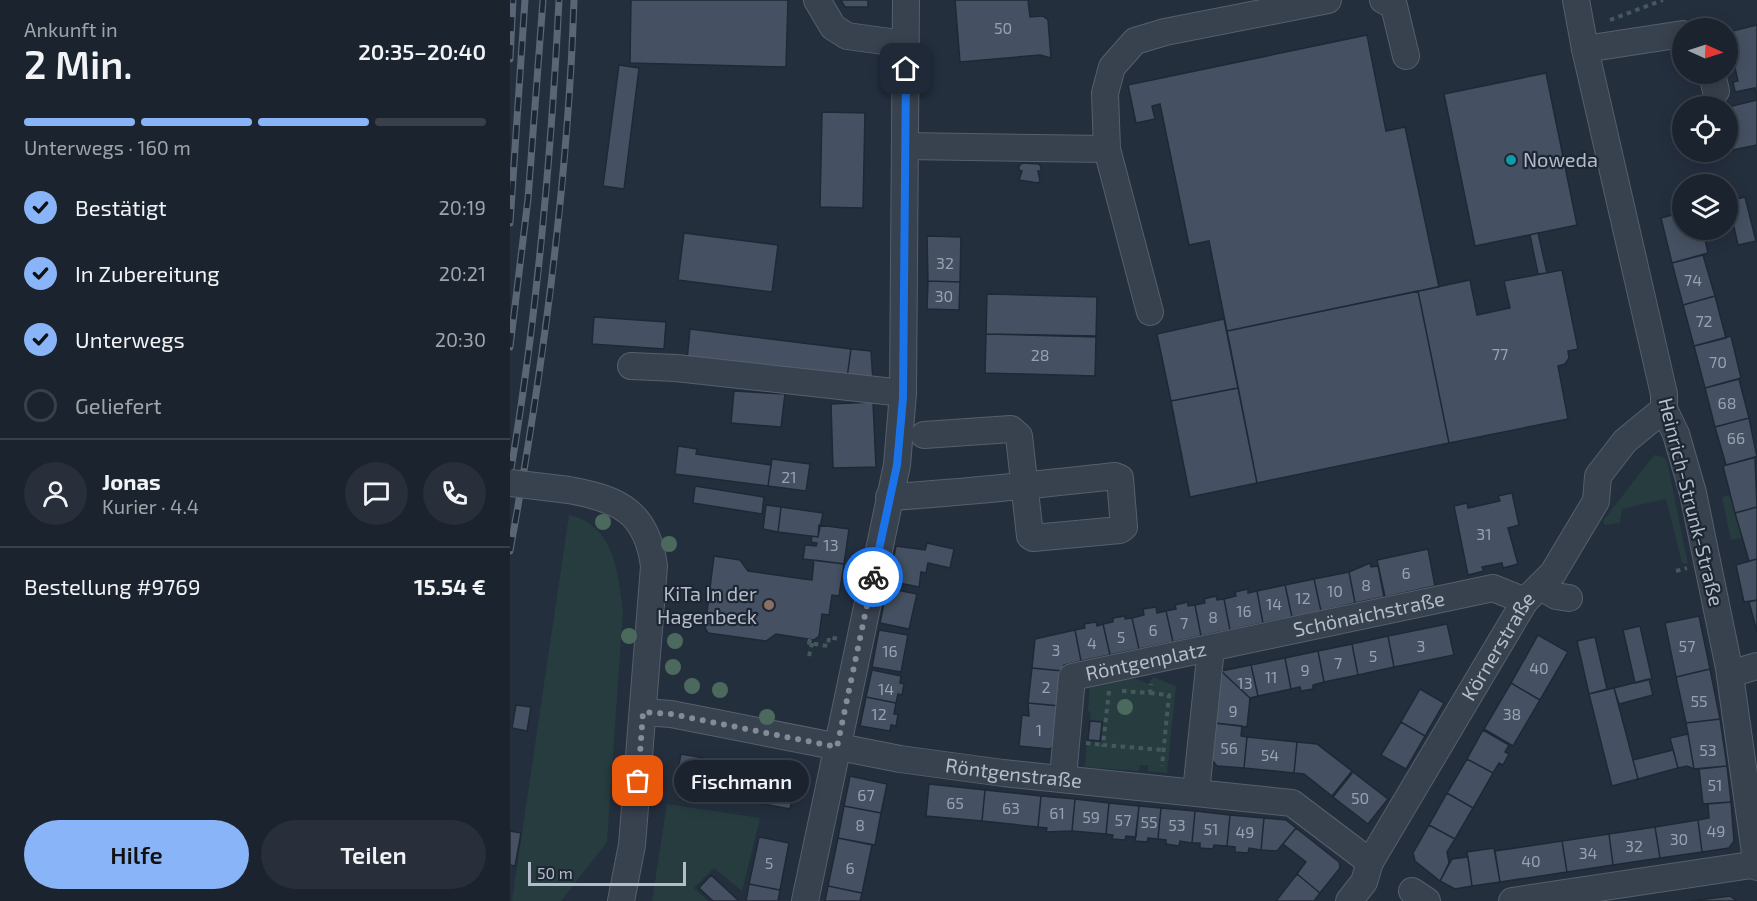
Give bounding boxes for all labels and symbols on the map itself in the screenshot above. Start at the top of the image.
house number: 50 [994,18,1012,37]
north arrow [1672,18,1738,84]
pin [880,43,931,94]
place label: Noweda [1523,147,1598,171]
marker: Noweda [1504,153,1518,167]
house number: 32 [936,253,954,272]
house number: 74 [1684,270,1702,289]
house number: 30 [935,286,953,305]
house number: 72 [1695,311,1713,330]
house number: 77 [1492,344,1508,363]
house number: 28 [1031,345,1049,364]
house number: 70 [1709,352,1727,371]
house number: 68 [1718,393,1736,412]
street label: Heinrich-Strunk-Straße [1654,395,1729,608]
house number: 66 [1727,428,1745,447]
house number: 21 [781,467,797,486]
house number: 31 [1476,524,1492,543]
house number: 13 [823,535,839,554]
courier [843,547,903,607]
house number: 6 [1401,563,1411,582]
house number: 8 [1361,575,1371,594]
place label: KiTa In der Hagenbeck [657,581,757,628]
house number: 10 [1327,581,1343,600]
street label: Schönaichstraße [1291,586,1447,641]
street label: Körnerstraße [1456,586,1539,705]
house number: 12 [1295,588,1311,607]
house number: 14 [1266,594,1282,613]
marker: KiTa In der Hagenbeck [762,598,776,612]
house number: 16 [1236,601,1252,620]
house number: 8 [1208,607,1218,626]
house number: 7 [1180,613,1188,632]
house number: 6 [1148,620,1158,639]
house number: 5 [1117,627,1125,646]
house number: 4 [1087,633,1097,652]
street label: Röntgenplatz [1083,636,1208,685]
house number: 3 [1417,636,1425,655]
house number: 57 [1679,636,1695,655]
house number: 3 [1052,640,1060,659]
house number: 16 [882,641,898,660]
house number: 5 [1369,646,1377,665]
house number: 7 [1334,653,1342,672]
house number: 40 [1529,658,1549,677]
house number: 9 [1300,660,1310,679]
house number: 11 [1265,667,1277,686]
house number: 13 [1237,673,1253,692]
house number: 2 [1042,677,1051,696]
house number: 14 [878,679,894,698]
house number: 55 [1690,691,1708,710]
house number: 9 [1228,701,1238,720]
house number: 12 [871,704,887,723]
house number: 38 [1503,704,1521,723]
house number: 1 [1036,720,1042,739]
house number: 56 [1220,738,1238,757]
house number: 53 [1699,740,1717,759]
house number: 54 [1261,745,1279,764]
street label: Röntgenstraße [944,752,1083,792]
pin [612,755,663,806]
callout: Fischmann [674,760,809,802]
house number: 51 [1708,775,1722,794]
house number: 67 [857,785,875,804]
house number: 50 [1351,788,1369,807]
house number: 65 [946,793,964,812]
house number: 63 [1002,798,1020,817]
house number: 61 [1049,803,1065,822]
house number: 59 [1082,807,1100,826]
house number: 57 [1115,810,1131,829]
house number: 55 [1140,812,1158,831]
house number: 8 [855,815,865,834]
house number: 53 [1168,815,1186,834]
house number: 51 [1204,819,1218,838]
house number: 49 [1707,821,1726,840]
house number: 49 [1236,822,1255,841]
house number: 30 [1670,829,1688,848]
house number: 32 [1625,836,1643,855]
house number: 34 [1579,843,1598,862]
house number: 40 [1521,851,1541,870]
house number: 5 [765,853,773,872]
house number: 6 [845,858,855,877]
scale bar [528,859,686,886]

